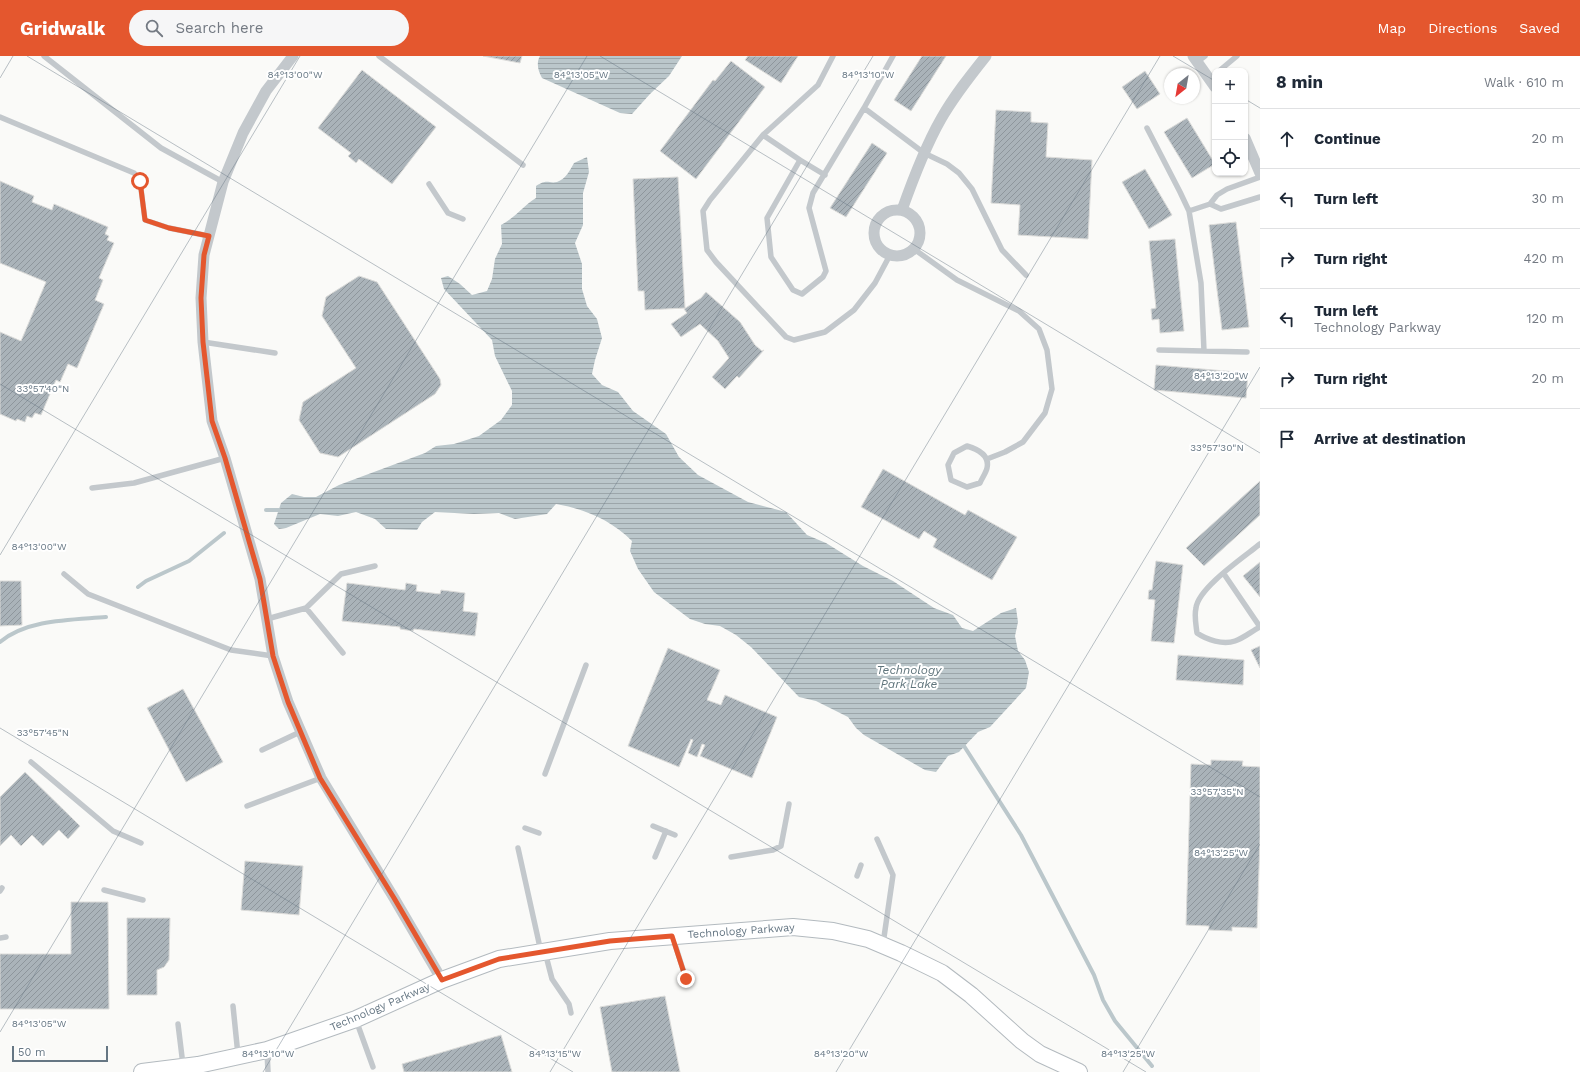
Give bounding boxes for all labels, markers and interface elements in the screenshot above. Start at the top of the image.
search box [129,10,409,46]
text: Gridwalk [20,17,105,40]
icon: search [143,17,165,39]
text: Search here [175,19,263,37]
text: Map [1378,20,1406,36]
text: Directions [1428,20,1497,36]
text: Saved [1519,20,1560,36]
north arrow [1164,68,1200,104]
map controls [1212,68,1248,176]
button: + [1212,68,1248,104]
text: 84°13'00"W [267,69,323,80]
text: 84°13'05"W [554,69,609,80]
text: 84°13'10"W [842,69,895,80]
text: 8 min [1276,72,1323,92]
text: Walk · 610 m [1484,75,1564,90]
button: − [1212,104,1248,140]
icon: ahead [1276,128,1298,150]
text: Continue [1314,130,1381,148]
text: 20 m [1532,131,1564,146]
button: locate [1212,140,1248,176]
route start [131,172,149,190]
icon: left [1276,188,1298,210]
text: Turn left [1314,190,1378,208]
text: 30 m [1532,191,1564,206]
icon: right [1276,248,1298,270]
text: Turn right [1314,250,1387,268]
text: 420 m [1524,251,1564,266]
text: Turn left [1314,302,1378,320]
icon: left [1276,308,1298,330]
text: 120 m [1526,311,1564,326]
text: Technology Parkway [1314,320,1441,335]
icon: right [1276,368,1298,390]
text: 84°13'20"W [1194,370,1249,381]
text: Turn right [1314,370,1387,388]
text: 20 m [1532,371,1564,386]
text: 33°57'40"N [17,383,69,394]
icon: arrive [1276,428,1298,450]
text: Arrive at destination [1314,430,1466,448]
text: 33°57'30"N [1190,442,1244,453]
text: 84°13'00"W [11,541,67,552]
water label: Technology Park Lake [877,663,942,691]
text: 33°57'45"N [17,727,69,738]
text: 33°57'35"N [1190,786,1244,797]
text: 84°13'25"W [1194,847,1249,858]
street label: Technology Parkway [687,921,795,941]
route end [677,970,695,988]
street label: Technology Parkway [328,980,432,1034]
text: 84°13'05"W [12,1018,67,1029]
scale bar [12,1044,108,1063]
text: 50 m [18,1046,45,1059]
text: 84°13'10"W [242,1048,295,1059]
text: 84°13'15"W [529,1048,582,1059]
text: 84°13'20"W [814,1048,869,1059]
text: 84°13'25"W [1101,1048,1156,1059]

